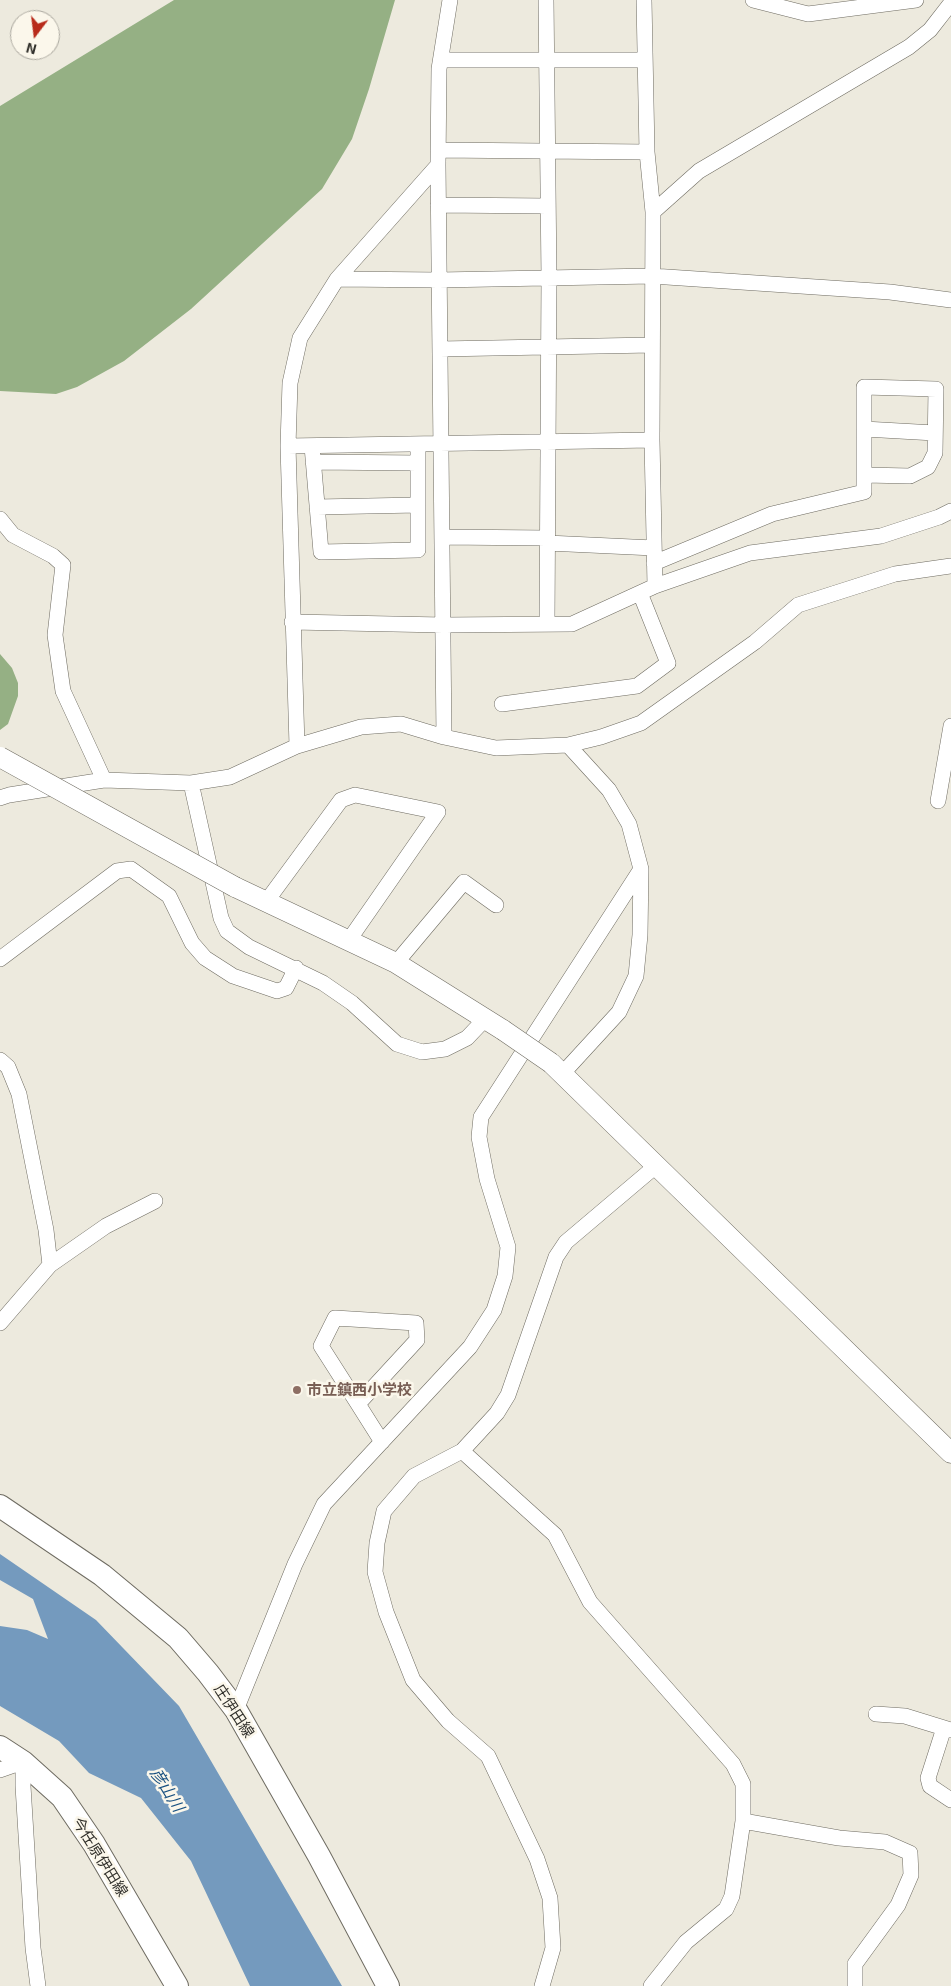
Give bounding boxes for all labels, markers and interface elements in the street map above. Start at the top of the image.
north arrow [10,10,60,60]
text: N [24,39,38,59]
place label: 市立鎮西小学校 [307,1381,412,1399]
marker: 市立鎮西小学校 [291,1384,303,1396]
street label: 庄伊田線 [210,1681,258,1741]
water label: 彦山川 [146,1765,188,1815]
street label: 今任原伊田線 [69,1814,131,1900]

